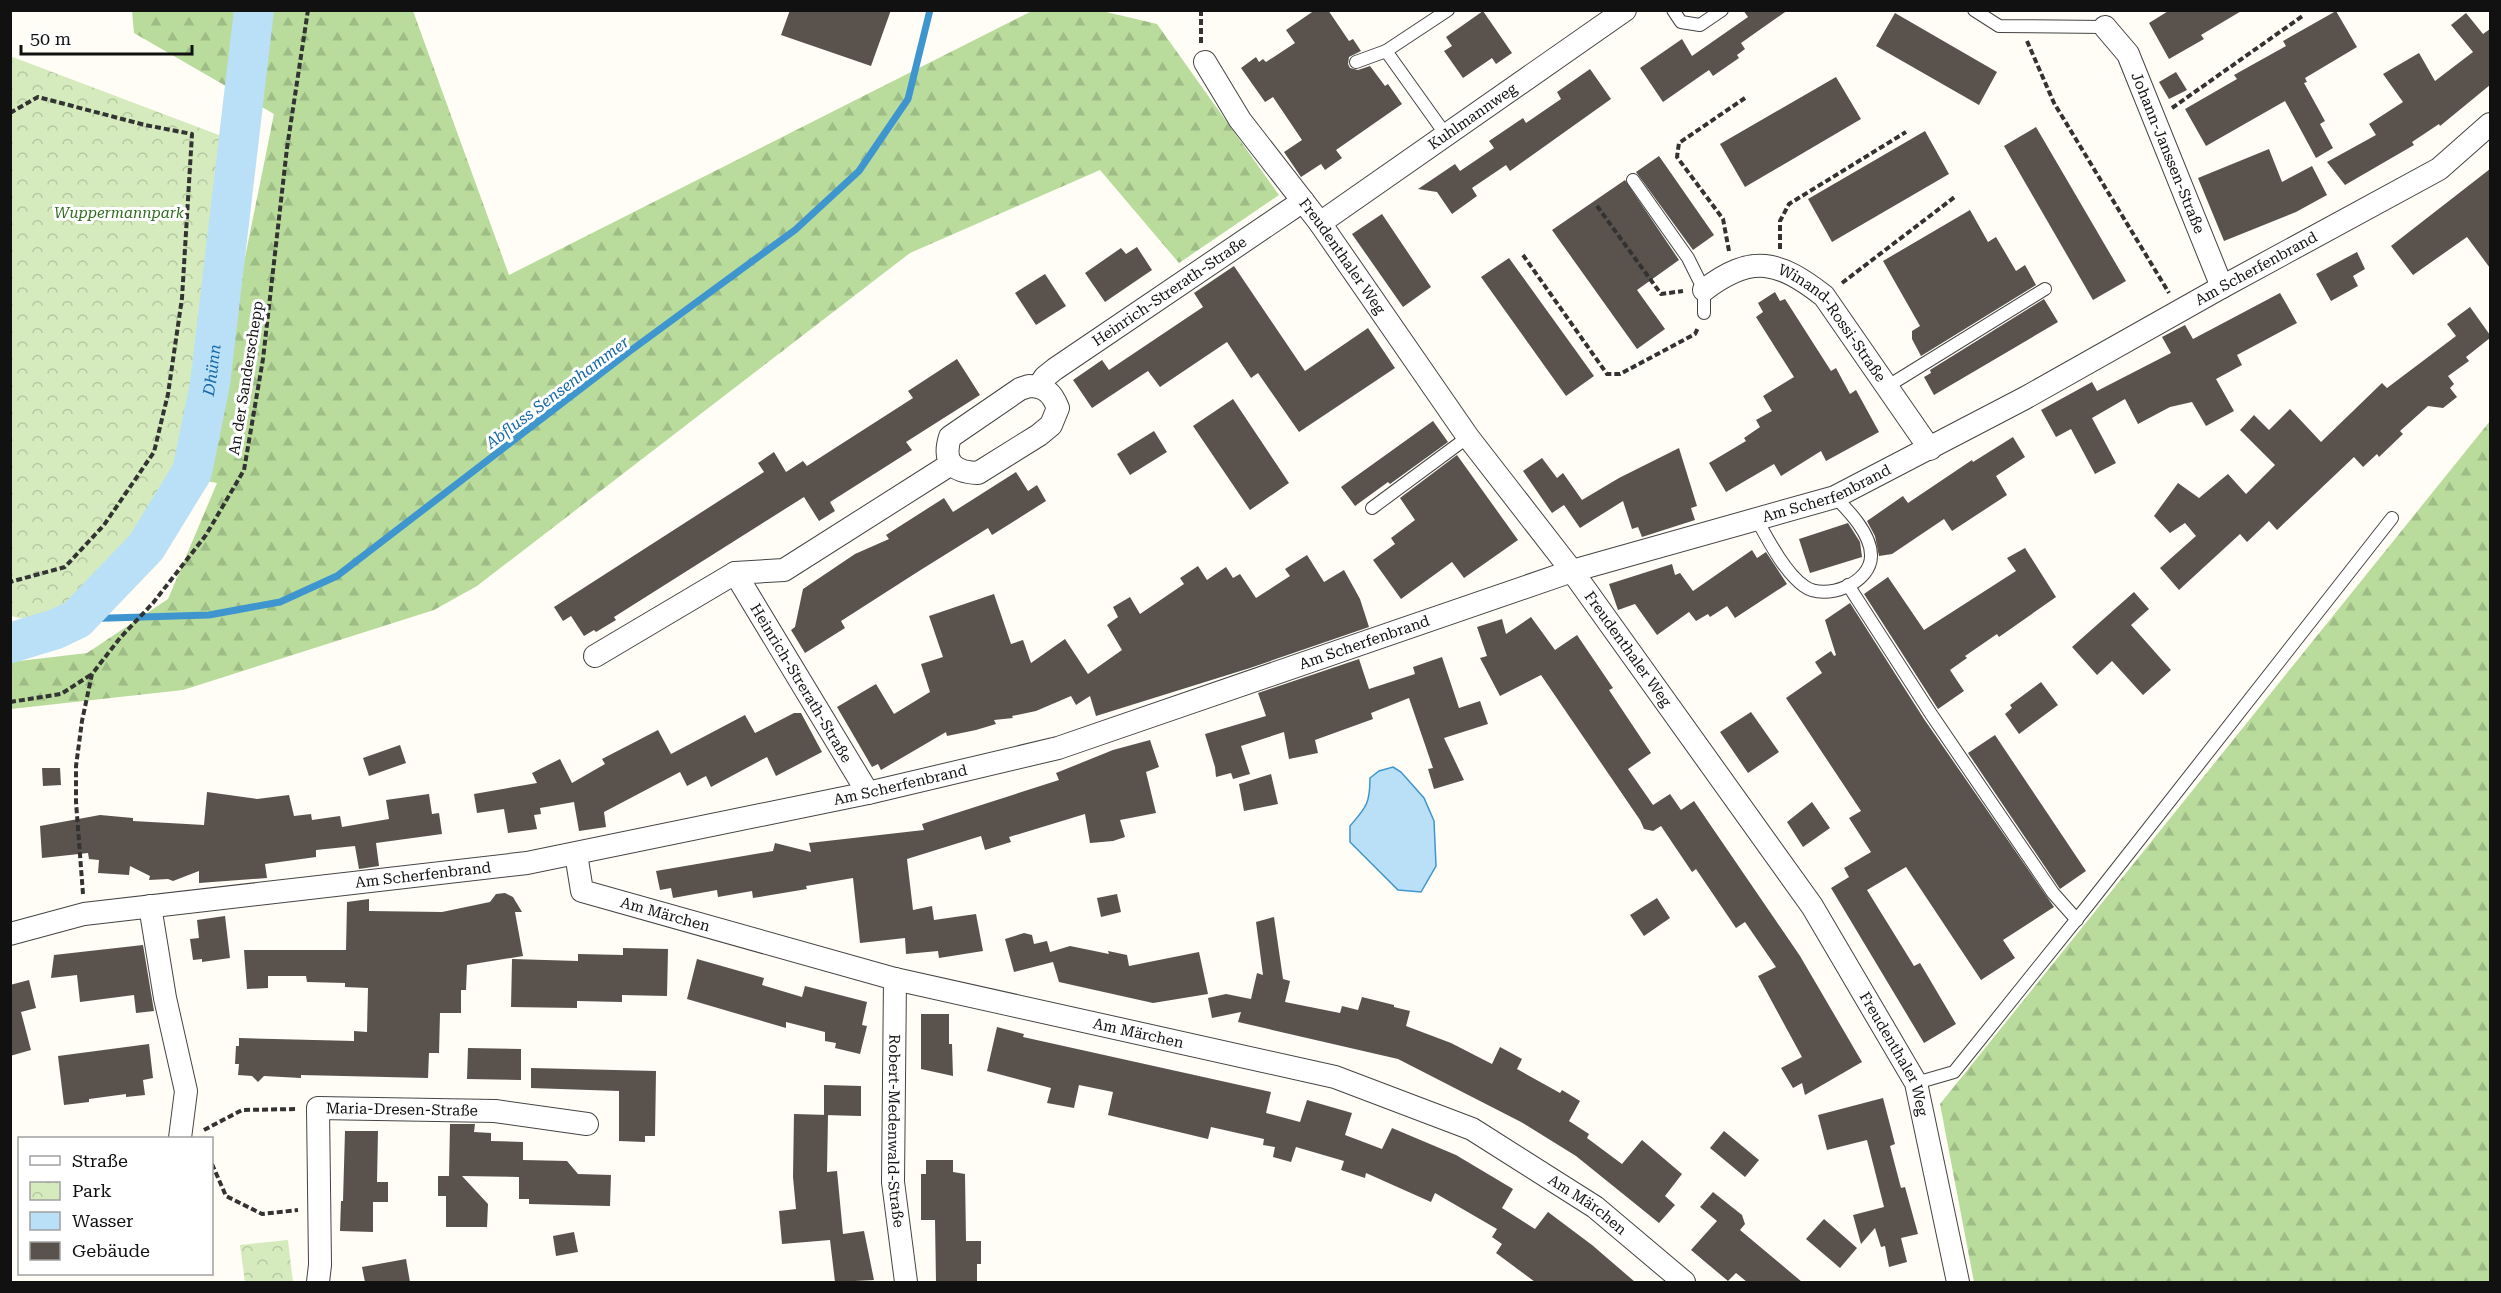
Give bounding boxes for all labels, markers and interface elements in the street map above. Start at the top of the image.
scale bar [21,18,192,56]
text: 50 m [30,28,71,49]
street label: Johann-Janssen-Straße [2127,69,2208,236]
street label: Kuhlmannweg [1425,79,1521,154]
street label: Freudenthaler Weg [1295,195,1389,318]
park label: Wuppermannpark [54,204,185,222]
street label: Am Scherfenbrand [2192,228,2321,309]
street label: Heinrich-Strerath-Straße [1089,233,1250,350]
street label: Winand-Rossi-Straße [1775,260,1890,385]
street label: An der Sanderschepp [225,299,267,456]
water label: Abfluss Sensenhammer [481,332,633,453]
water label: Dhünn [199,343,225,398]
street label: Am Scherfenbrand [1760,460,1894,526]
street label: Freudenthaler Weg [1581,588,1676,711]
street label: Heinrich-Strerath-Straße [746,600,856,766]
street label: Am Scherfenbrand [1297,612,1432,673]
street label: Am Scherfenbrand [832,761,969,809]
street label: Am Scherfenbrand [354,858,492,892]
street label: Am Märchen [618,893,712,936]
street label: Freudenthaler Weg [1855,989,1932,1118]
street label: Am Märchen [1091,1014,1186,1052]
street label: Robert-Medenwald-Straße [884,1034,908,1229]
street label: Maria-Dresen-Straße [326,1099,478,1120]
legend [18,1137,213,1275]
text: Straße [72,1150,128,1171]
street label: Am Märchen [1545,1171,1631,1239]
text: Park [72,1180,112,1201]
text: Wasser [72,1210,133,1231]
text: Gebäude [72,1240,150,1261]

